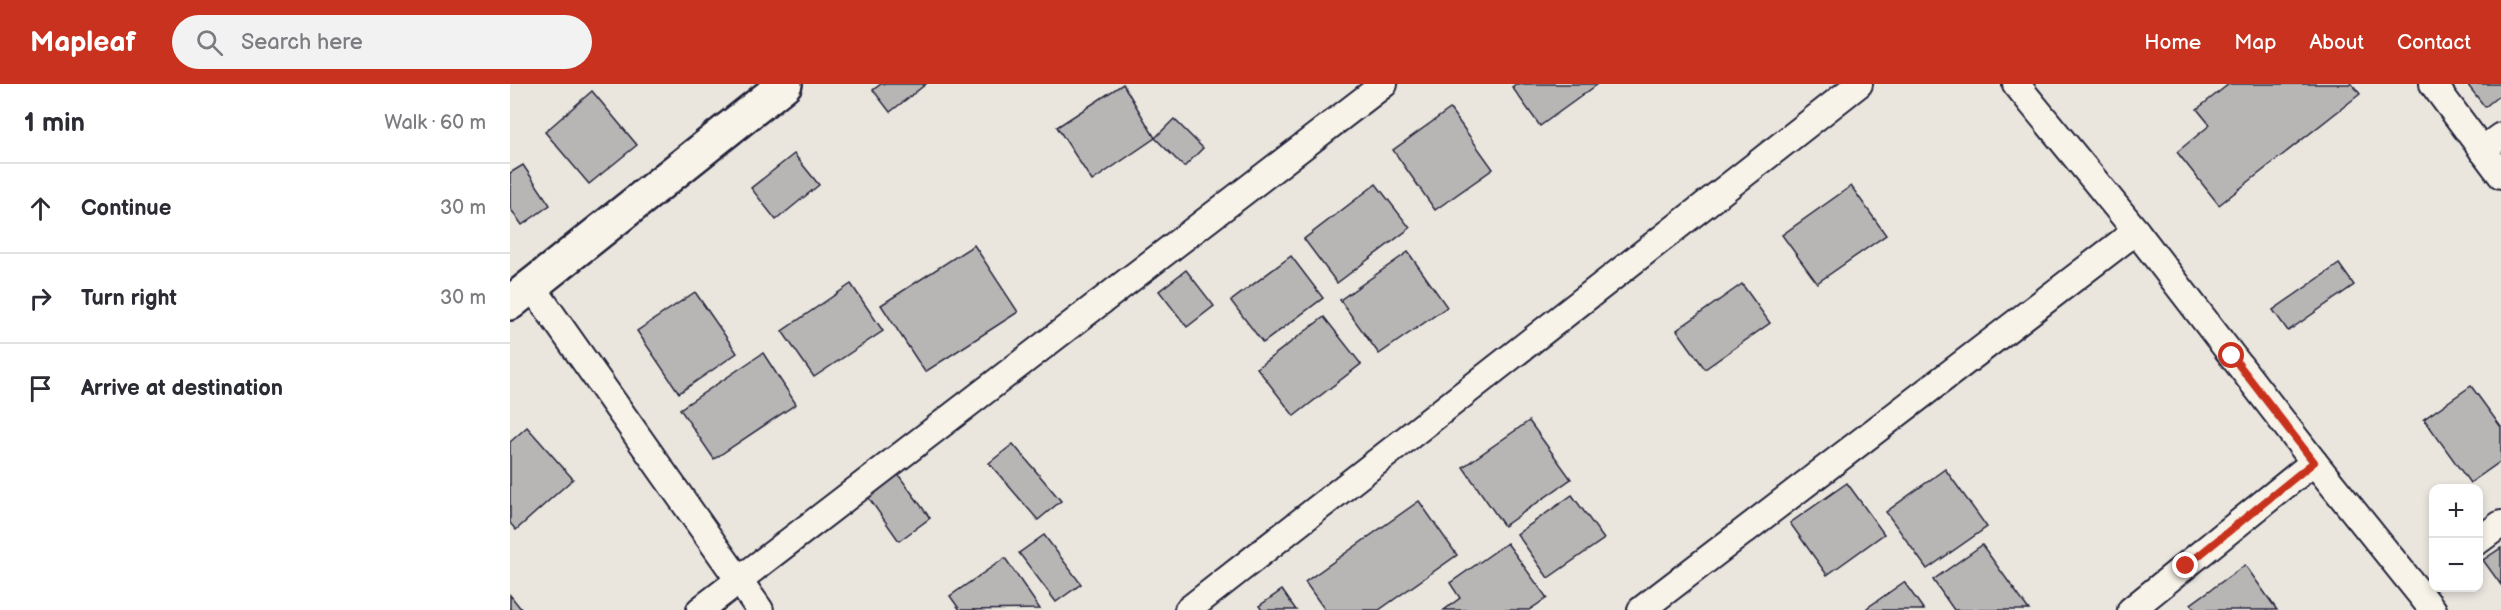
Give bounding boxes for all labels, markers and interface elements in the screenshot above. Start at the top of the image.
search box [172,15,592,69]
text: Mapleaf [30,26,136,59]
icon: search [193,26,226,59]
text: Search here [241,29,363,56]
text: Home [2144,30,2201,55]
text: Map [2234,30,2276,55]
text: About [2309,30,2364,55]
text: Contact [2397,30,2471,55]
text: 1 min [24,108,85,139]
text: Walk · 60 m [384,111,486,135]
icon: ahead [24,192,57,225]
text: Continue [81,195,171,222]
text: 30 m [440,196,486,220]
icon: right [24,282,57,315]
text: Turn right [81,285,177,312]
text: 30 m [440,286,486,310]
route start [2218,342,2244,368]
icon: arrive [24,372,57,405]
text: Arrive at destination [81,375,283,402]
map controls [2429,484,2483,592]
button: + [2429,484,2483,538]
button: − [2429,538,2483,592]
route end [2172,552,2198,578]

